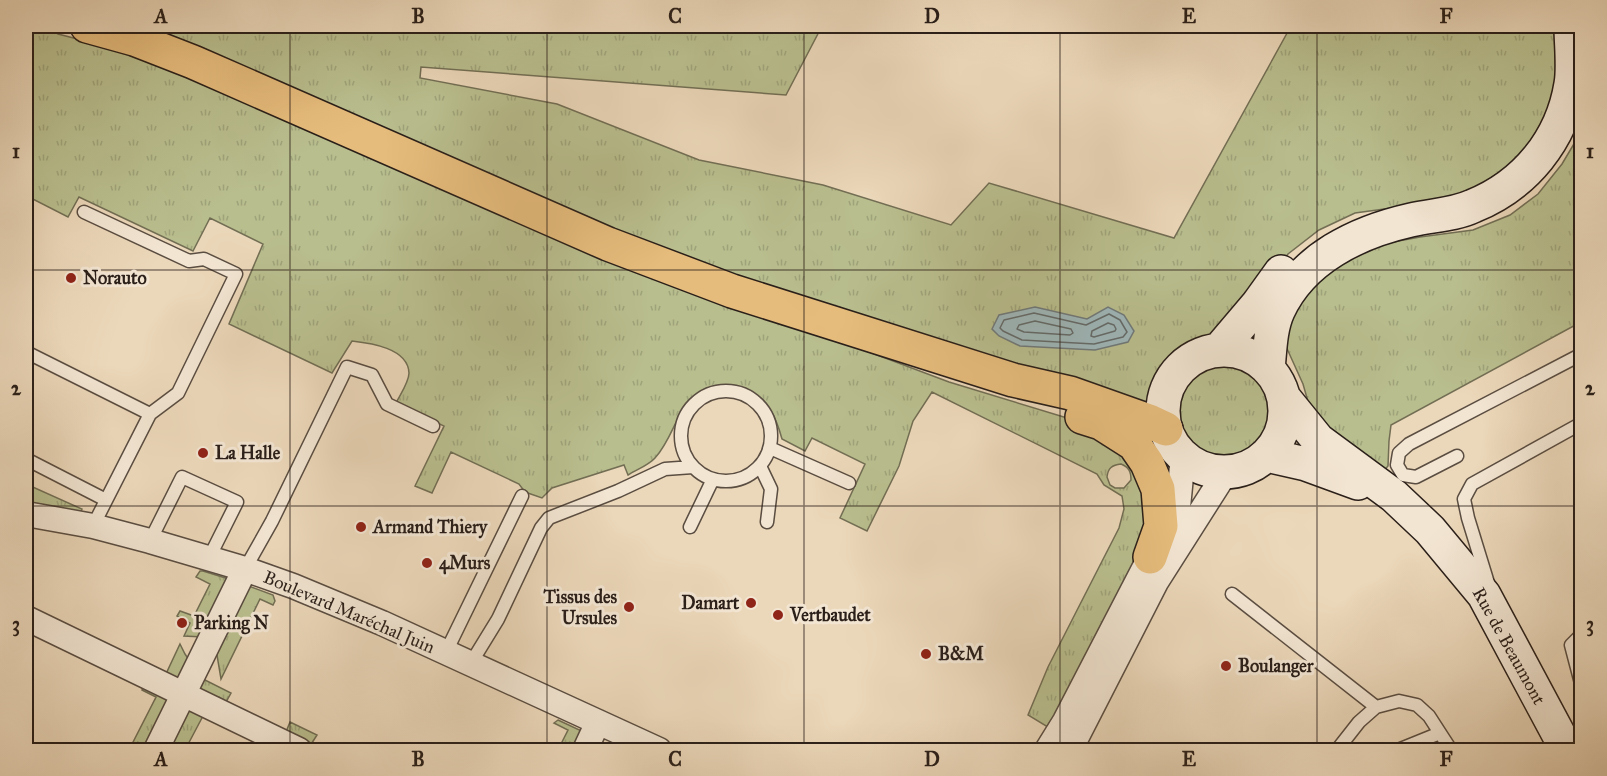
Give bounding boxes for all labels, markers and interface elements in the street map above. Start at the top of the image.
text: A [152,4,168,28]
text: B [411,4,425,28]
text: C [668,4,682,28]
text: D [924,4,940,28]
text: E [1182,4,1197,28]
text: F [1439,4,1453,28]
text: 1 [12,139,20,163]
text: 1 [1586,139,1594,163]
place label: Norauto [83,267,147,289]
marker: Norauto [64,271,78,285]
text: 2 [11,376,22,400]
text: 2 [1585,376,1596,400]
place label: La Halle [215,442,281,464]
marker: La Halle [196,446,210,460]
place label: Armand Thiery [372,516,489,539]
marker: Armand Thiery [354,520,368,534]
place label: 4Murs [439,552,491,575]
marker: 4Murs [420,556,434,570]
street label: Boulevard Maréchal Juin [260,566,438,659]
street label: Rue de Beaumont [1468,583,1551,709]
place label: Tissus des Ursules [542,586,617,629]
place label: Damart [681,592,740,614]
marker: Damart [744,596,758,610]
marker: Tissus des Ursules [622,600,636,614]
place label: Vertbaudet [789,604,871,626]
marker: Vertbaudet [771,608,785,622]
text: 3 [12,612,20,637]
place label: Parking N [194,612,270,635]
text: 3 [1586,612,1594,637]
marker: Parking N [175,616,189,630]
place label: B&M [938,643,984,665]
marker: B&M [919,647,933,661]
place label: Boulanger [1238,655,1315,678]
marker: Boulanger [1219,659,1233,673]
text: A [152,747,168,771]
text: B [411,747,425,771]
text: C [668,747,682,771]
text: D [924,747,940,771]
text: E [1182,747,1197,771]
text: F [1439,747,1453,771]

